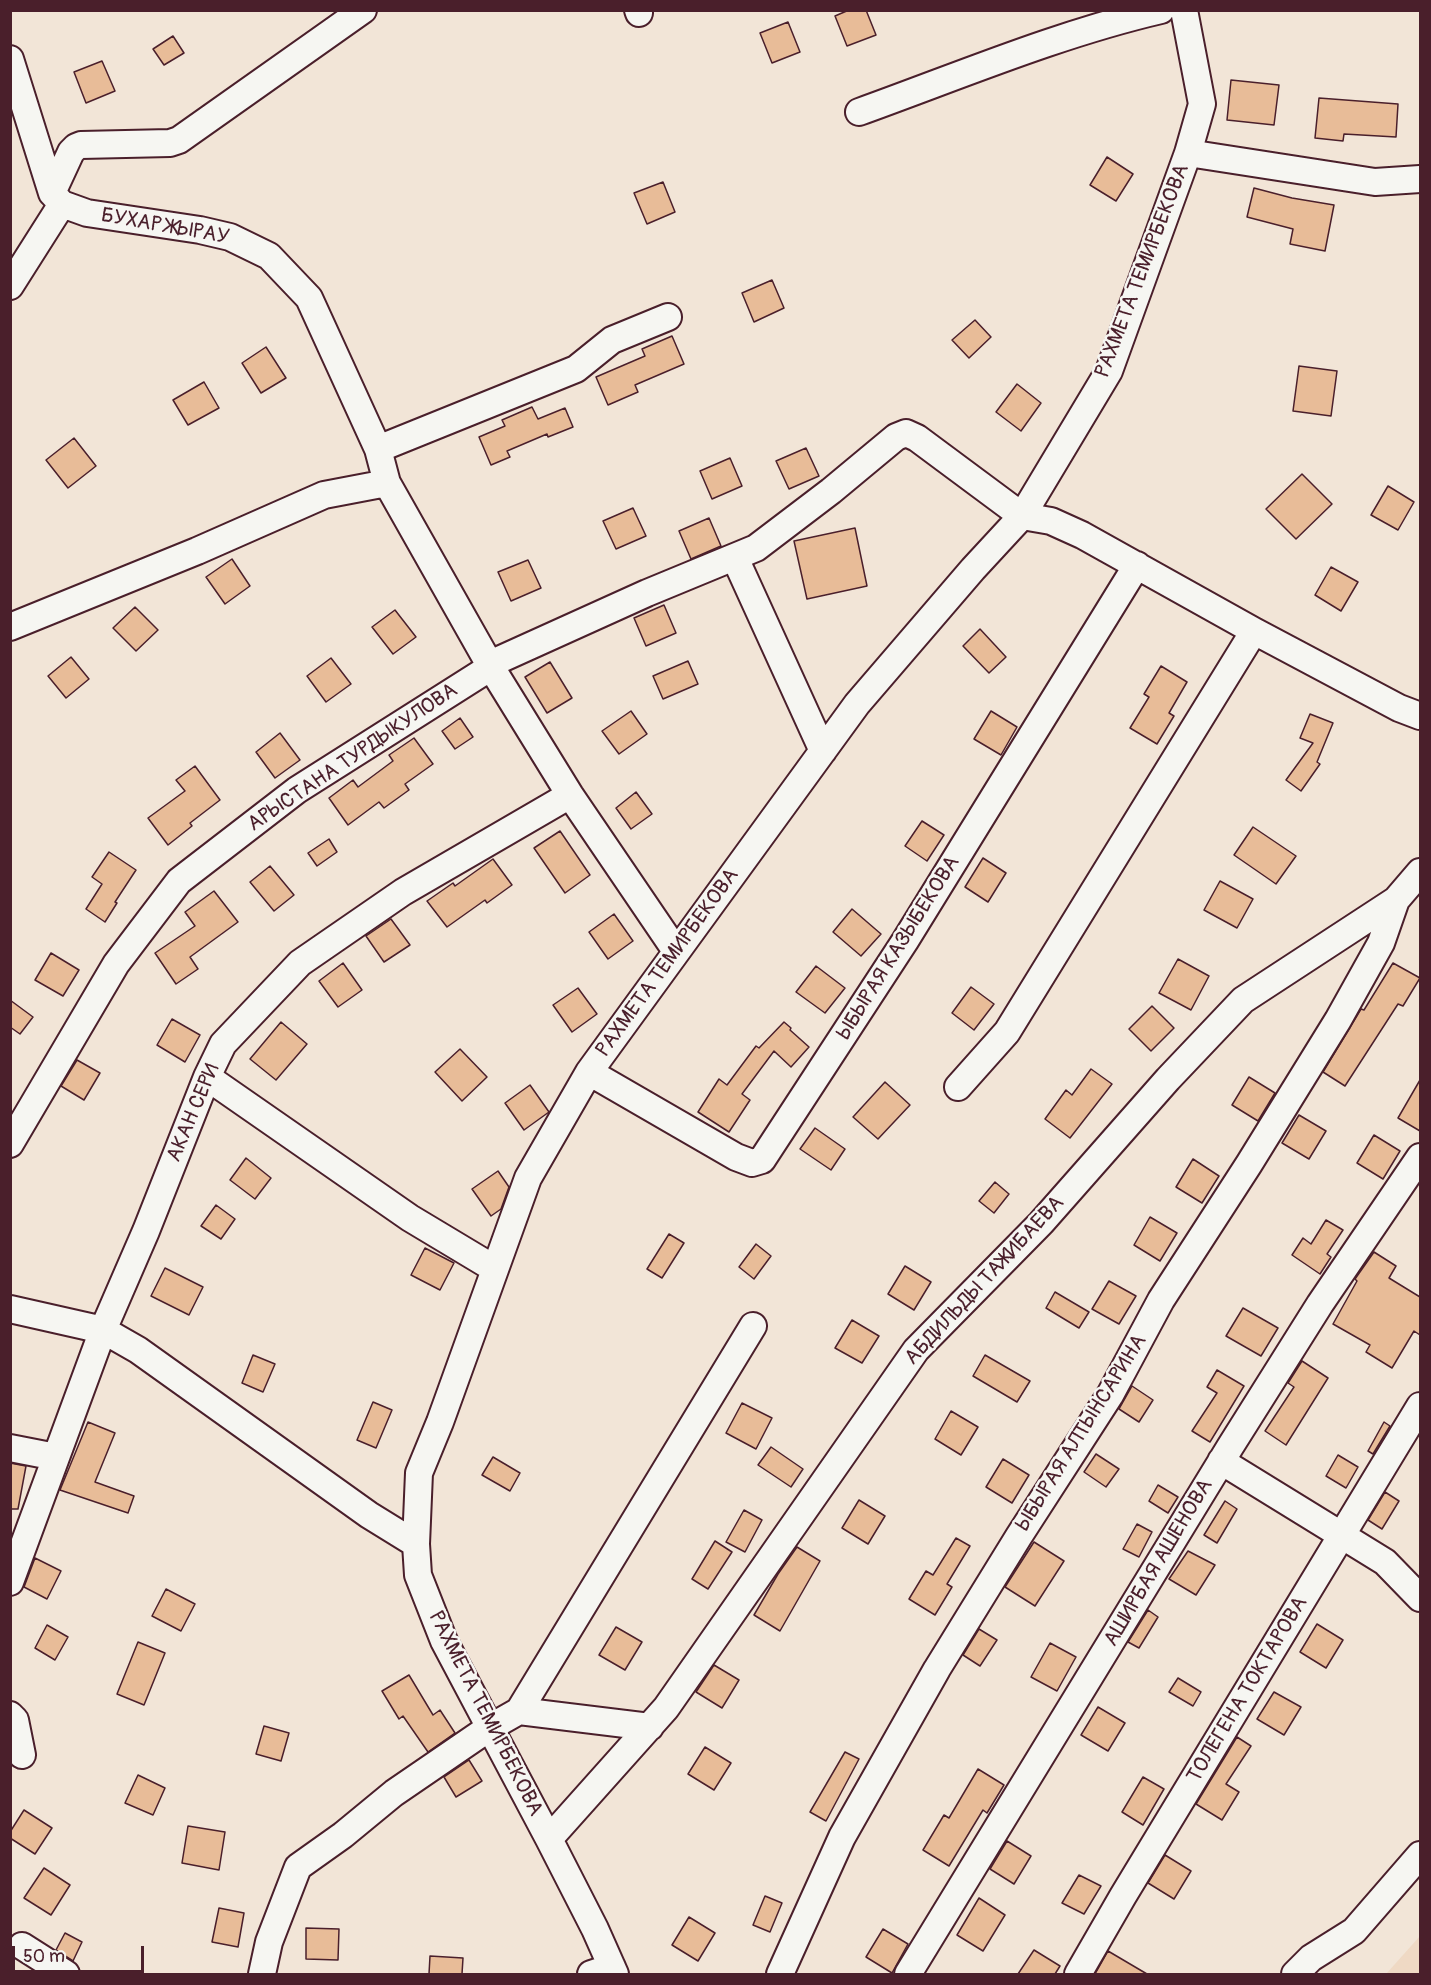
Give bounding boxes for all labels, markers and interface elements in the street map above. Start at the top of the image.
street label: РАХМЕТА ТЕМИРБЕКОВА [1091,161,1195,381]
street label: БУХАР ЖЫРАУ [99,203,231,251]
street label: АРЫСТАНА ТУРДЫКУЛОВА [243,678,463,838]
street label: ЫБЫРАЯ КАЗЫБЕКОВА [832,852,966,1044]
street label: РАХМЕТА ТЕМИРБЕКОВА [591,864,745,1062]
street label: АКАН СЕРИ [162,1060,226,1166]
street label: АБДИЛЬДЫ ТАЖИБАЕВА [900,1191,1070,1371]
street label: ЫБЫРАЯ АЛТЫНСАРИНА [1011,1330,1153,1536]
street label: АШИРБАЯ АШЕНОВА [1099,1475,1219,1651]
street label: ТОЛЕГЕНА ТОКТАРОВА [1182,1592,1314,1788]
street label: РАХМЕТА ТЕМИРБЕКОВА [422,1607,548,1821]
scale bar [15,1934,147,1972]
text: 50 m [23,1945,65,1968]

